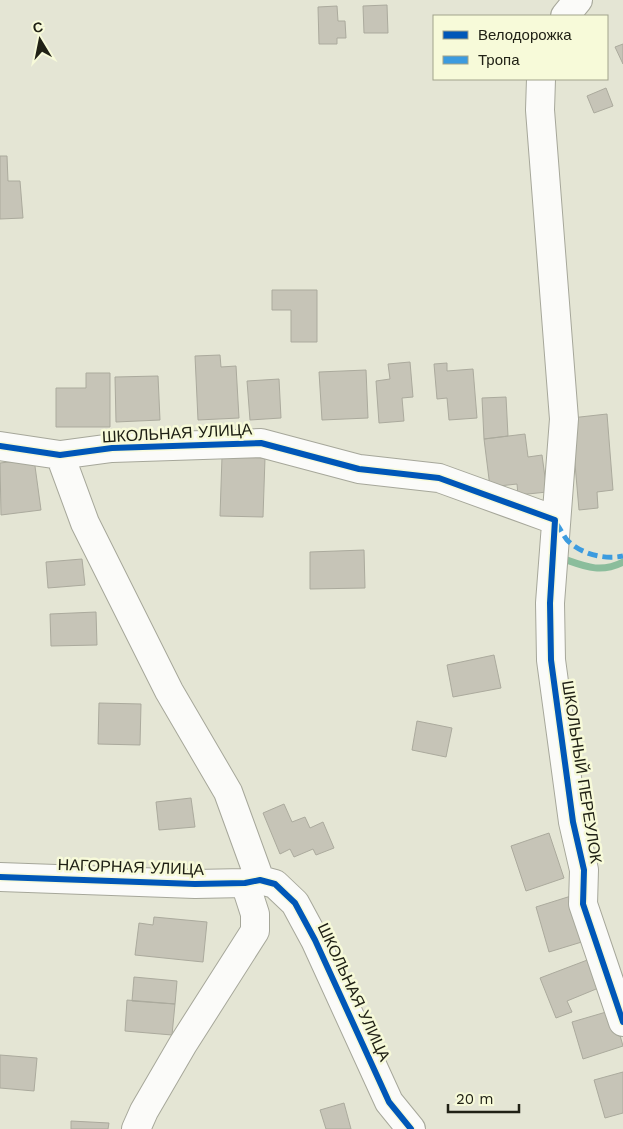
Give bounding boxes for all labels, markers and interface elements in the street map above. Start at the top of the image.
north arrow [15,15,65,65]
legend [433,15,608,80]
text: С [31,18,44,36]
text: Велодорожка [478,26,572,44]
text: Тропа [478,51,520,69]
street label: ШКОЛЬНАЯ УЛИЦА [101,420,253,446]
street label: ШКОЛЬНЫЙ ПЕРЕУЛОК [558,679,606,866]
street label: НАГОРНАЯ УЛИЦА [57,855,205,879]
street label: ШКОЛЬНАЯ УЛИЦА [314,920,395,1064]
scale bar [448,1082,519,1114]
text: 20 m [456,1090,494,1108]

